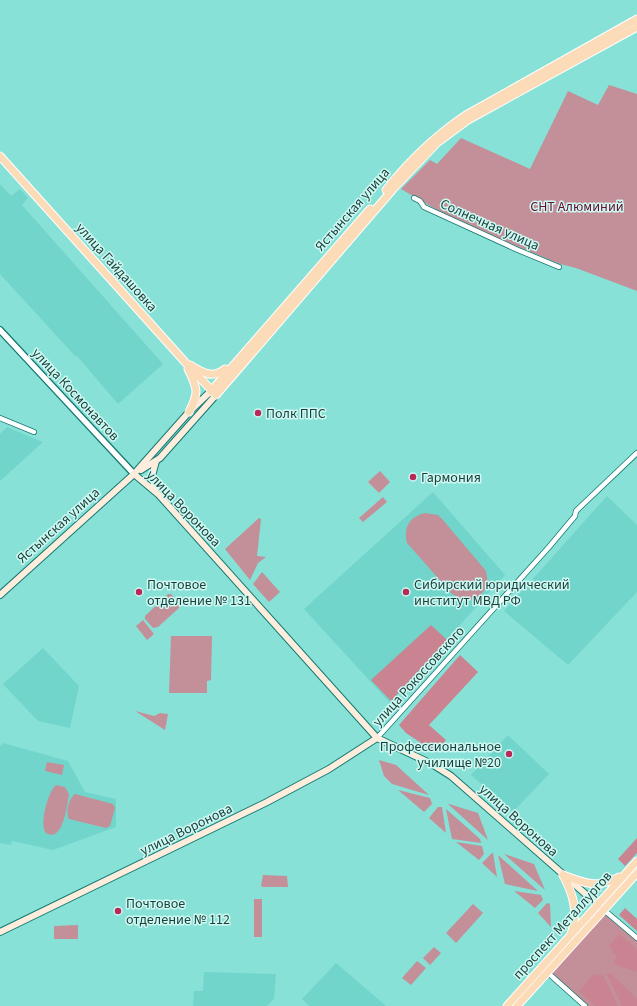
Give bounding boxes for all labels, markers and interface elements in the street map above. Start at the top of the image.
street label: Ястынская улица [311,163,395,256]
street label: Солнечная улица [437,194,542,256]
park label: СНТ Алюминий [530,197,624,217]
street label: улица Гайдашовка [71,219,162,317]
street label: улица Космонавтов [27,344,124,446]
place label: Полк ППС [266,404,326,424]
marker: Полк ППС [253,408,263,418]
street label: улица Воронова [141,466,225,552]
place label: Гармония [421,468,481,488]
marker: Гармония [408,472,418,482]
street label: Ястынская улица [13,483,104,568]
place label: Почтовое отделение № 131 [147,575,251,611]
place label: Сибирский юридический институт МВД РФ [414,575,570,611]
marker: Почтовое отделение № 131 [134,587,144,597]
marker: Сибирский юридический институт МВД РФ [401,587,411,597]
street label: улица Рокоссовского [368,622,469,731]
place label: Профессиональное училище №20 [380,737,501,773]
marker: Профессиональное училище №20 [504,749,514,759]
street label: улица Воронова [474,780,562,862]
street label: улица Воронова [137,799,236,861]
street label: проспект Металлургов [509,867,617,984]
place label: Почтовое отделение № 112 [126,894,230,930]
marker: Почтовое отделение № 112 [113,906,123,916]

